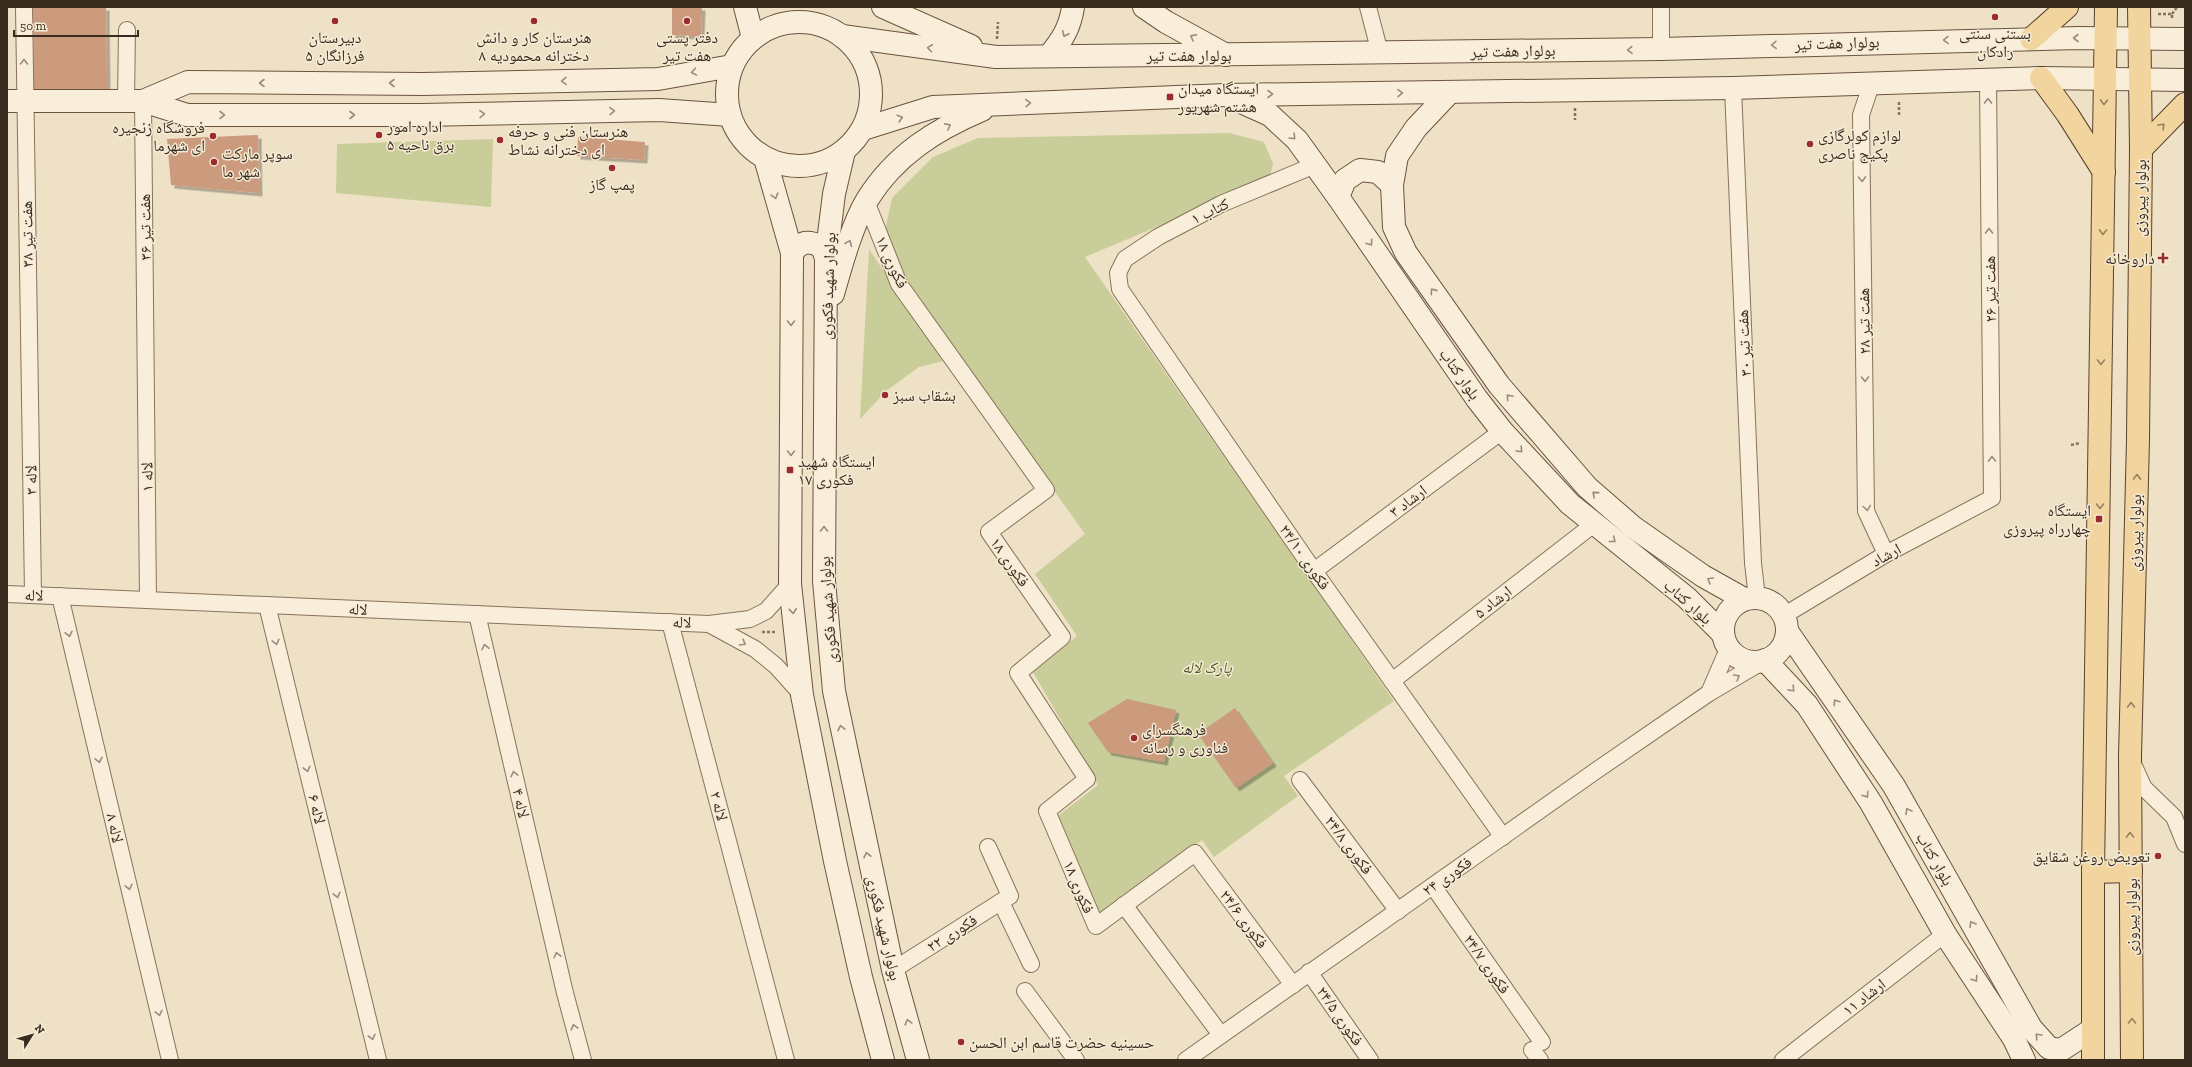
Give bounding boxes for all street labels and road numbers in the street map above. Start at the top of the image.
street label: بولوار هفت تیر [1793,32,1880,54]
street label: بولوار هفت تیر [1469,41,1556,61]
street label: بولوار هفت تیر [1145,46,1232,65]
street label: بولوار پیروزی [2130,159,2151,237]
street label: هفت تیر ۳۶ [135,193,155,261]
street label: کتاب ۱ [1188,194,1232,228]
street label: هفت تیر ۳۸ [17,200,37,268]
street label: بولوار شهید فکوری [817,232,840,340]
street label: فکوری ١٨ [871,233,912,292]
street label: هفت تیر ۲۶ [1980,255,2000,323]
street label: هفت تیر ۲۸ [1854,287,1874,355]
street label: هفت تیر ۳۰ [1733,309,1755,377]
street label: بلوار کتاب [1436,345,1484,403]
street label: لاله ۱ [137,462,157,492]
street label: لاله ۳ [21,465,41,495]
street label: ارشاد ۳ [1386,481,1430,521]
street label: بولوار پیروزی [2125,494,2146,572]
street label: فکوری ۲۴/۱۰ [1275,521,1334,594]
street label: فکوری ١٨ [985,534,1034,591]
street label: ارشاد [1868,539,1904,571]
street label: بولوار شهید فکوری [815,556,842,664]
street label: بلوار کتاب [1660,575,1716,629]
street label: ارشاد ۵ [1471,582,1515,622]
street label: لاله [24,585,44,605]
street label: لاله [348,599,368,619]
street label: لاله [672,612,692,632]
street label: لاله ۴ [508,786,534,820]
street label: لاله ۲ [706,789,732,823]
street label: لاله ۶ [304,792,330,826]
street label: لاله ۸ [102,811,128,845]
street label: فکوری ۲۴/۸ [1320,812,1377,879]
street label: بلوار کتاب [1912,829,1958,889]
street label: فکوری ۲۴ [1419,852,1476,901]
street label: فکوری ١٨ [1058,858,1099,917]
street label: بولوار شهید فکوری [862,873,905,983]
street label: بولوار پیروزی [2122,878,2142,956]
street label: فکوری ۲۴/۶ [1215,886,1272,953]
street label: فکوری ۲۲ [923,910,981,957]
street label: فکوری ۲۴/۷ [1459,931,1514,998]
street label: ارشاد ۱۱ [1839,974,1889,1020]
street label: فکوری ۲۴/۵ [1312,983,1367,1050]

